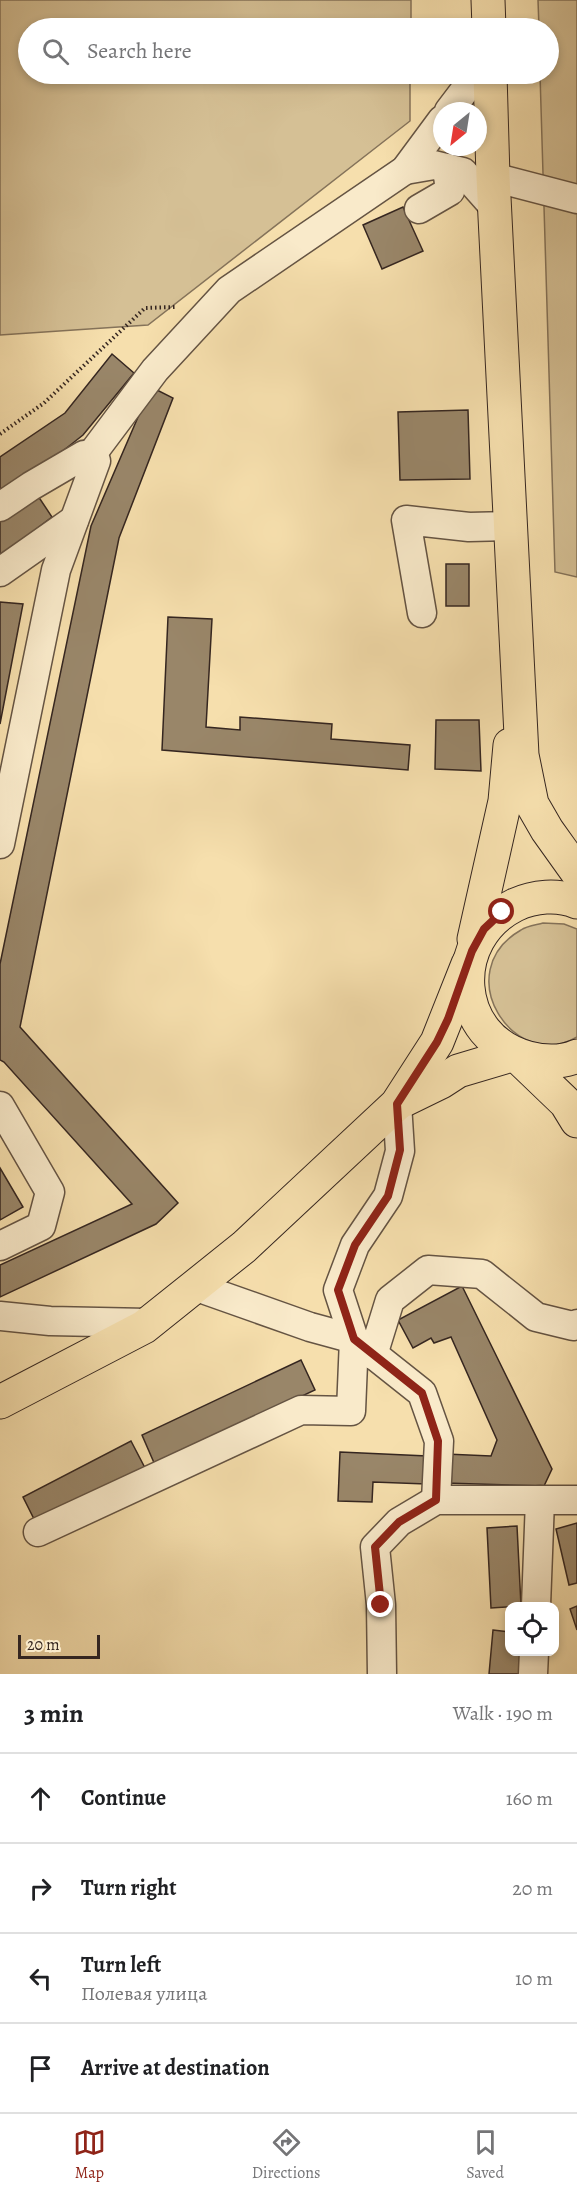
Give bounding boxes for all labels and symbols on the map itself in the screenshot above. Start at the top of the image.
north arrow [433,102,487,156]
route start [488,898,514,924]
route end [367,1591,393,1617]
scale bar [18,1632,100,1660]

